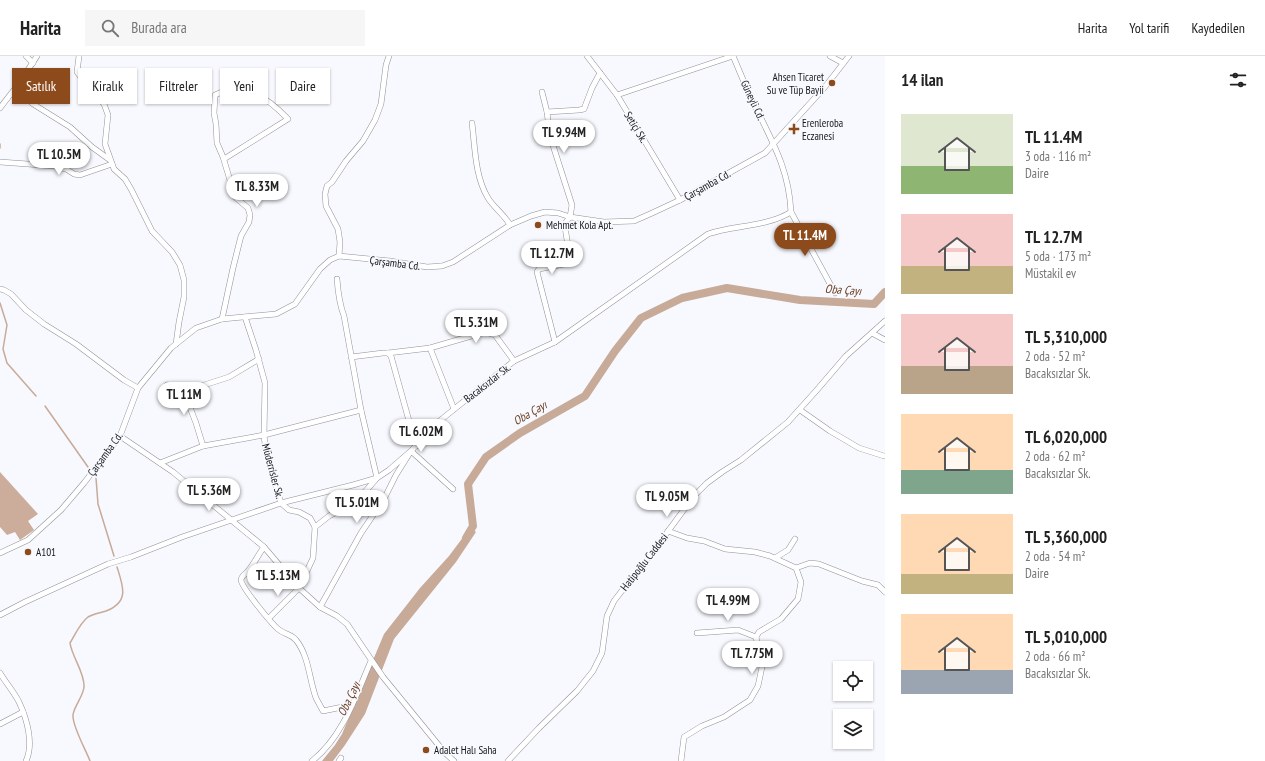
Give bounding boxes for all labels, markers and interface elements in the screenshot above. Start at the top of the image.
search box [85,10,365,46]
text: Harita [20,16,61,40]
icon: search [99,17,121,39]
text: Burada ara [131,18,187,37]
text: Harita [1078,19,1107,37]
text: Yol tarifi [1129,19,1169,37]
text: Kaydedilen [1191,19,1245,37]
chip: Satılık [12,68,70,104]
chip: Kiralık [78,68,137,104]
chip: Filtreler [145,68,212,104]
chip: Yeni [220,68,268,104]
chip: Daire [276,68,330,104]
text: 14 ilan [901,69,943,91]
icon: filters [1227,69,1249,91]
place label: Ahsen Ticaret Su ve Tüp Bayii [767,70,824,97]
street label: Güneyli Cd. [738,78,768,122]
marker: Ahsen Ticaret Su ve Tüp Bayii [827,78,837,88]
street label: Setiçi Sk. [621,109,651,145]
place label: Erenleroba Eczanesi [802,116,843,143]
pin: TL 9.94M [523,120,605,154]
text: TL 9.94M [542,124,586,141]
marker: Erenleroba Eczanesi [789,124,799,134]
text: TL 11.4M [1025,126,1082,148]
icon: home [933,130,981,178]
pin: TL 10.5M [18,142,100,176]
text: TL 10.5M [37,146,81,163]
text: 3 oda · 116 m² [1025,148,1091,165]
text: Daire [1025,165,1049,182]
street label: Çarşamba Cd. [681,167,733,203]
pin: TL 8.33M [216,174,298,208]
text: TL 8.33M [235,178,279,195]
place label: Mehmet Kola Apt. [546,218,613,232]
marker: Mehmet Kola Apt. [533,220,543,230]
pin: TL 11.4M [764,223,846,257]
text: TL 12.7M [1025,226,1082,248]
text: TL 11.4M [783,227,827,244]
icon: home [933,230,981,278]
pin: TL 12.7M [511,241,593,275]
text: TL 12.7M [530,245,574,262]
text: 5 oda · 173 m² [1025,248,1091,265]
street label: Çarşamba Cd. [369,253,421,273]
text: Müstakil ev [1025,265,1076,282]
water label: Oba Çayı [824,281,863,298]
pin: TL 5.31M [435,310,517,344]
text: TL 5.31M [454,314,498,331]
text: TL 5,310,000 [1025,326,1107,348]
icon: home [933,330,981,378]
text: 2 oda · 52 m² [1025,348,1086,365]
street label: Bacaksızlar Sk. [461,360,513,406]
text: Bacaksızlar Sk. [1025,365,1091,382]
pin: TL 11M [151,382,217,416]
text: TL 11M [167,386,201,403]
water label: Oba Çayı [510,396,550,428]
pin: TL 6.02M [380,419,462,453]
text: TL 6.02M [399,423,443,440]
text: TL 6,020,000 [1025,426,1107,448]
street label: Çarşamba Cd. [84,429,126,479]
icon: home [933,430,981,478]
street label: Müderrisler Sk. [259,442,287,500]
text: 2 oda · 62 m² [1025,448,1086,465]
text: Bacaksızlar Sk. [1025,465,1091,482]
pin: TL 5.36M [168,478,250,512]
text: TL 5.36M [187,482,231,499]
pin: TL 9.05M [626,484,708,518]
text: TL 9.05M [645,488,689,505]
pin: TL 5.01M [316,490,398,524]
text: TL 5.01M [335,494,379,511]
text: TL 5,360,000 [1025,526,1107,548]
street label: Hatipoğlu Caddesi [617,530,671,594]
icon: home [933,530,981,578]
place label: A101 [36,545,56,559]
marker: A101 [23,547,33,557]
text: 2 oda · 54 m² [1025,548,1086,565]
pin: TL 5.13M [237,563,319,597]
text: Daire [1025,565,1049,582]
text: TL 5.13M [256,567,300,584]
pin: TL 4.99M [687,588,769,622]
text: TL 4.99M [706,592,750,609]
text: TL 5,010,000 [1025,626,1107,648]
icon: home [933,630,981,678]
pin: TL 7.75M [711,641,793,675]
text: TL 7.75M [731,645,773,662]
text: 2 oda · 66 m² [1025,648,1086,665]
map controls [833,661,873,749]
button: locate [833,661,873,701]
text: Bacaksızlar Sk. [1025,665,1091,682]
water label: Oba Çayı [334,678,364,718]
button: layers [833,709,873,749]
place label: Adalet Halı Saha [434,743,497,757]
marker: Adalet Halı Saha [421,745,431,755]

